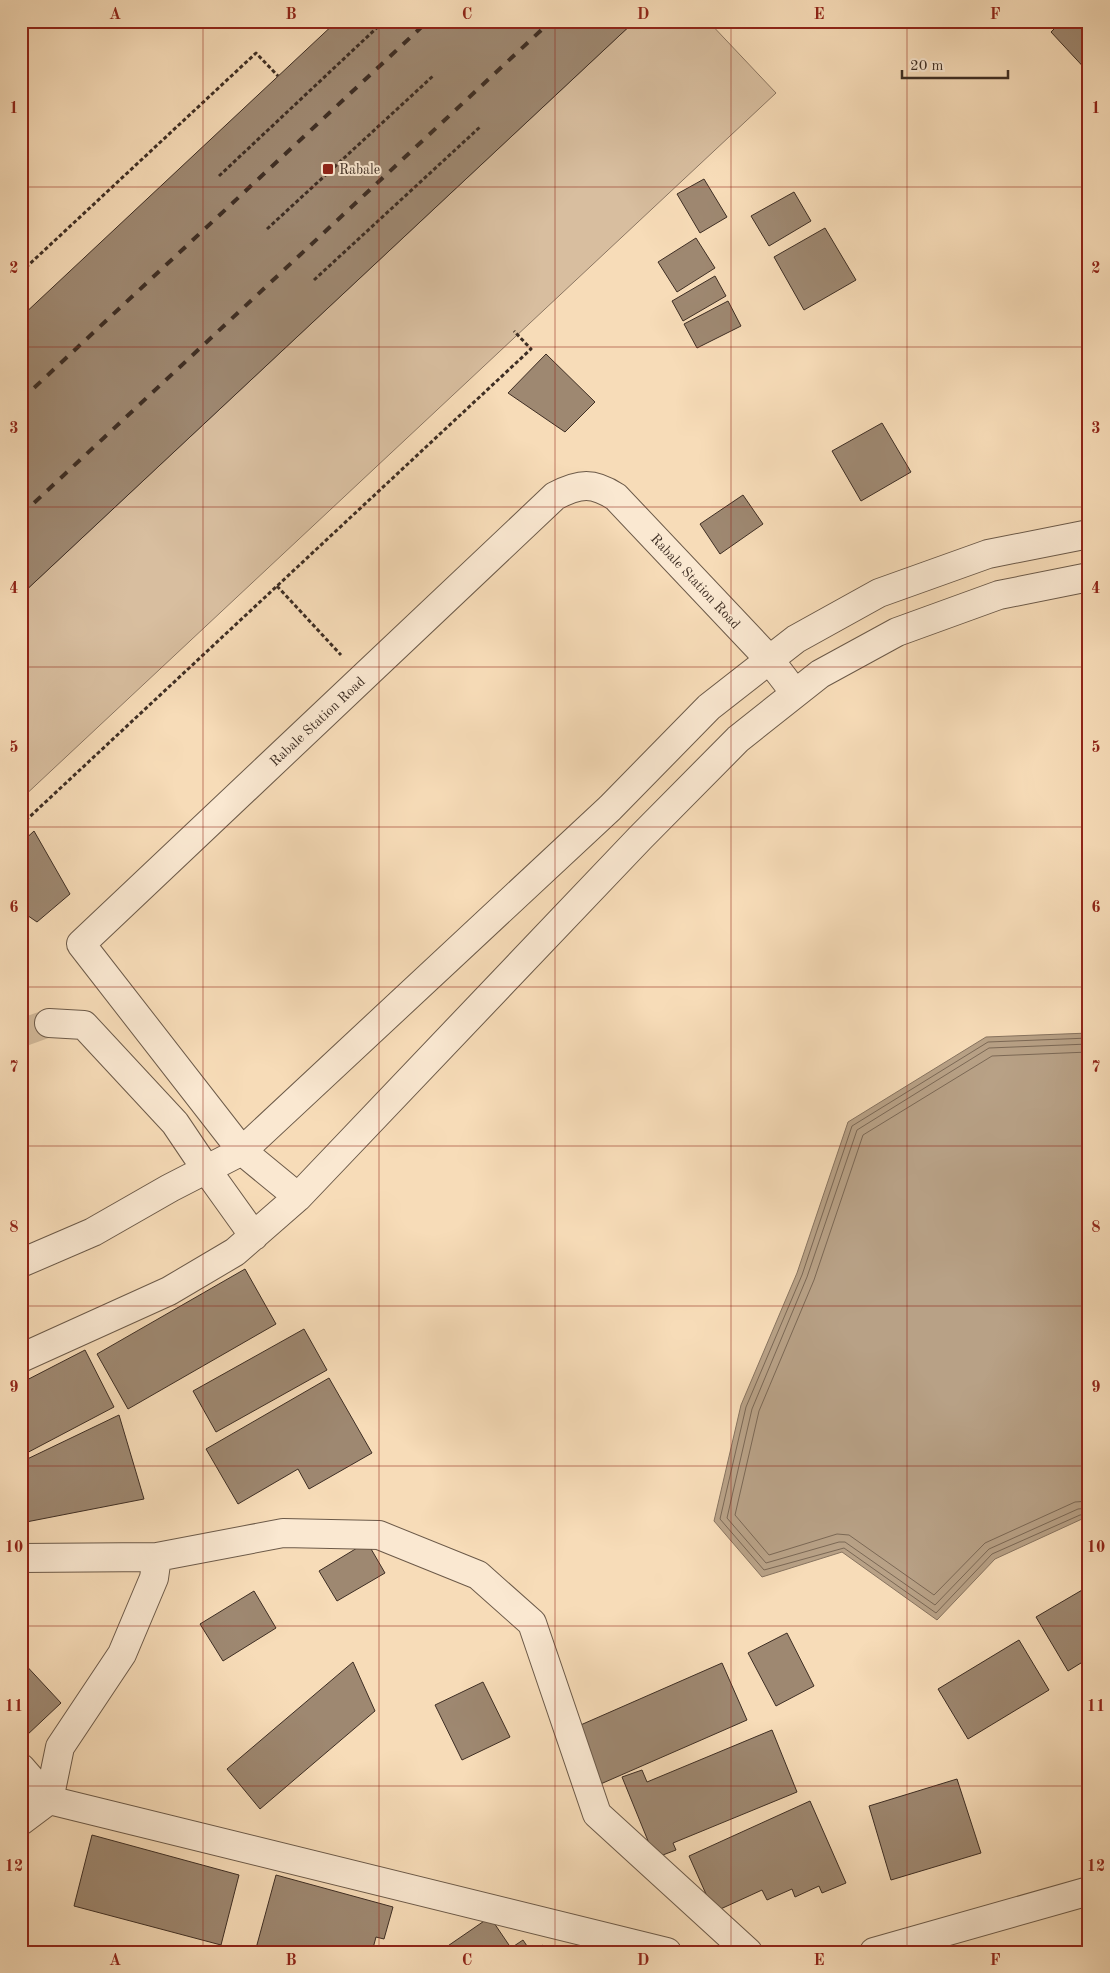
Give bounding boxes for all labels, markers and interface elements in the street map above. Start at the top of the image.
text: A [109,7,121,23]
text: B [285,7,297,23]
text: C [462,7,472,23]
text: D [637,7,649,23]
text: E [813,7,825,23]
text: F [990,7,1001,23]
scale bar [902,48,1009,80]
text: 20 m [910,59,944,74]
text: 1 [9,101,19,117]
text: 1 [1091,101,1101,117]
marker: Rabale [321,162,335,176]
place label: Rabale [339,163,380,177]
text: 2 [9,261,19,277]
text: 2 [1091,261,1101,277]
text: 3 [9,421,19,437]
text: 3 [1091,421,1101,437]
street label: Rabale Station Road [648,532,743,632]
text: 4 [9,581,19,597]
text: 4 [1091,581,1101,597]
street label: Rabale Station Road [268,674,368,769]
text: 5 [9,740,19,756]
text: 5 [1091,740,1101,756]
text: 6 [9,900,19,916]
text: 6 [1091,900,1101,916]
text: 7 [9,1060,19,1076]
text: 7 [1091,1060,1101,1076]
text: 8 [9,1220,19,1236]
text: 8 [1091,1220,1101,1236]
text: 9 [9,1380,19,1396]
text: 9 [1091,1380,1101,1396]
text: 10 [5,1540,23,1556]
text: 10 [1087,1540,1105,1556]
text: 11 [5,1699,23,1715]
text: 11 [1087,1699,1105,1715]
text: 12 [5,1859,23,1875]
text: 12 [1087,1859,1105,1875]
text: A [109,1953,121,1969]
text: B [285,1953,297,1969]
text: C [462,1953,472,1969]
text: D [637,1953,649,1969]
text: E [813,1953,825,1969]
text: F [990,1953,1001,1969]

